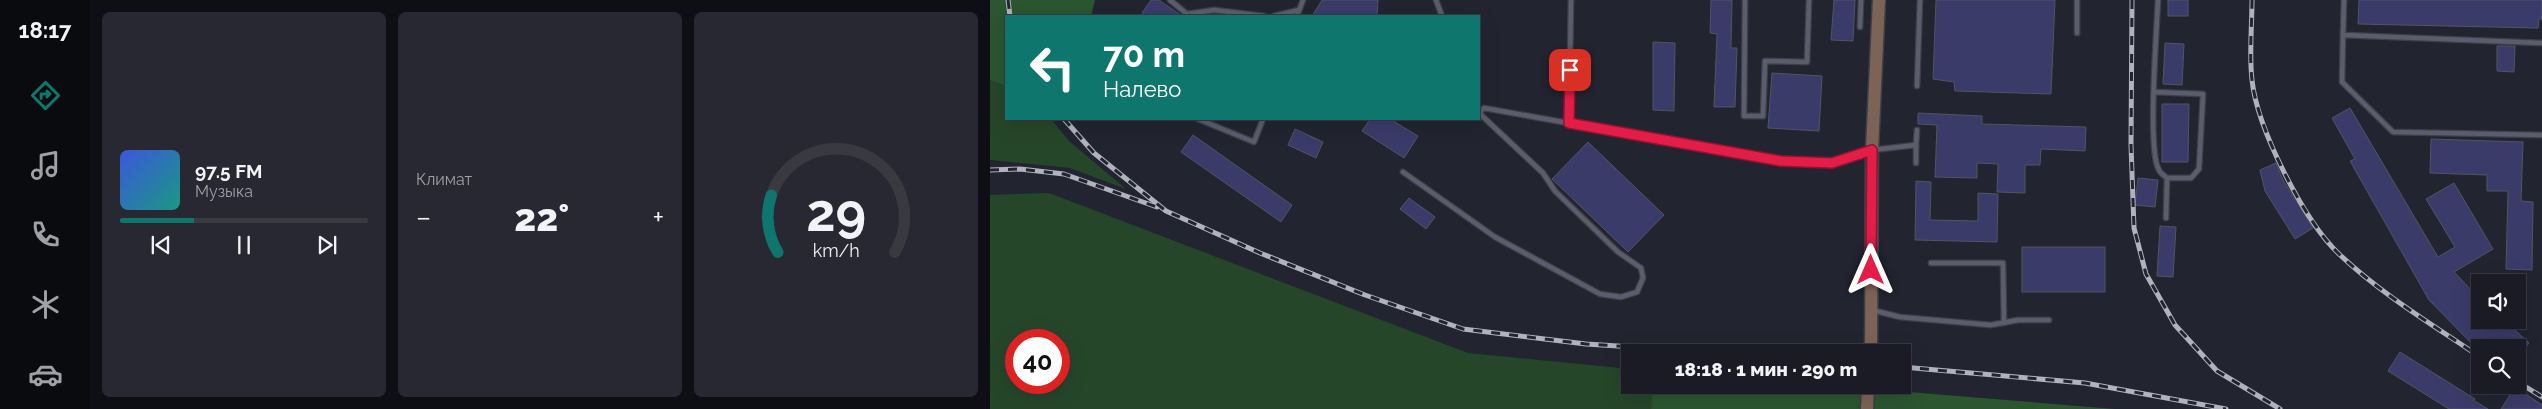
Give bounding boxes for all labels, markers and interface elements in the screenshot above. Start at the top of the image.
text: 18:17 [19,17,71,43]
text: 70 m [1103,34,1185,75]
icon: left [1020,35,1085,100]
pin [1549,49,1591,91]
icon: arrive [1556,56,1584,84]
text: Налево [1103,76,1181,102]
icon: directions [28,78,63,113]
icon: music [28,148,63,183]
text: 97.5 FM [195,160,263,182]
text: Климат [416,170,472,189]
text: Музыка [195,182,253,201]
text: 29 [806,182,866,243]
text: 22° [514,195,569,240]
text: − [416,201,431,234]
text: + [652,201,664,234]
icon: phone [28,217,63,252]
icon: previous [147,231,175,259]
icon: pause [230,231,258,259]
icon: next [313,231,341,259]
text: km/h [812,240,860,261]
position arrow [1844,243,1896,295]
map controls [2471,274,2526,394]
button: sound [2471,274,2526,329]
icon: climate [28,287,63,322]
speed limit sign: 40 [1005,329,1070,394]
button: search [2471,339,2526,394]
icon: car [28,357,63,392]
text: 18:18 · 1 мин · 290 m [1675,358,1857,380]

